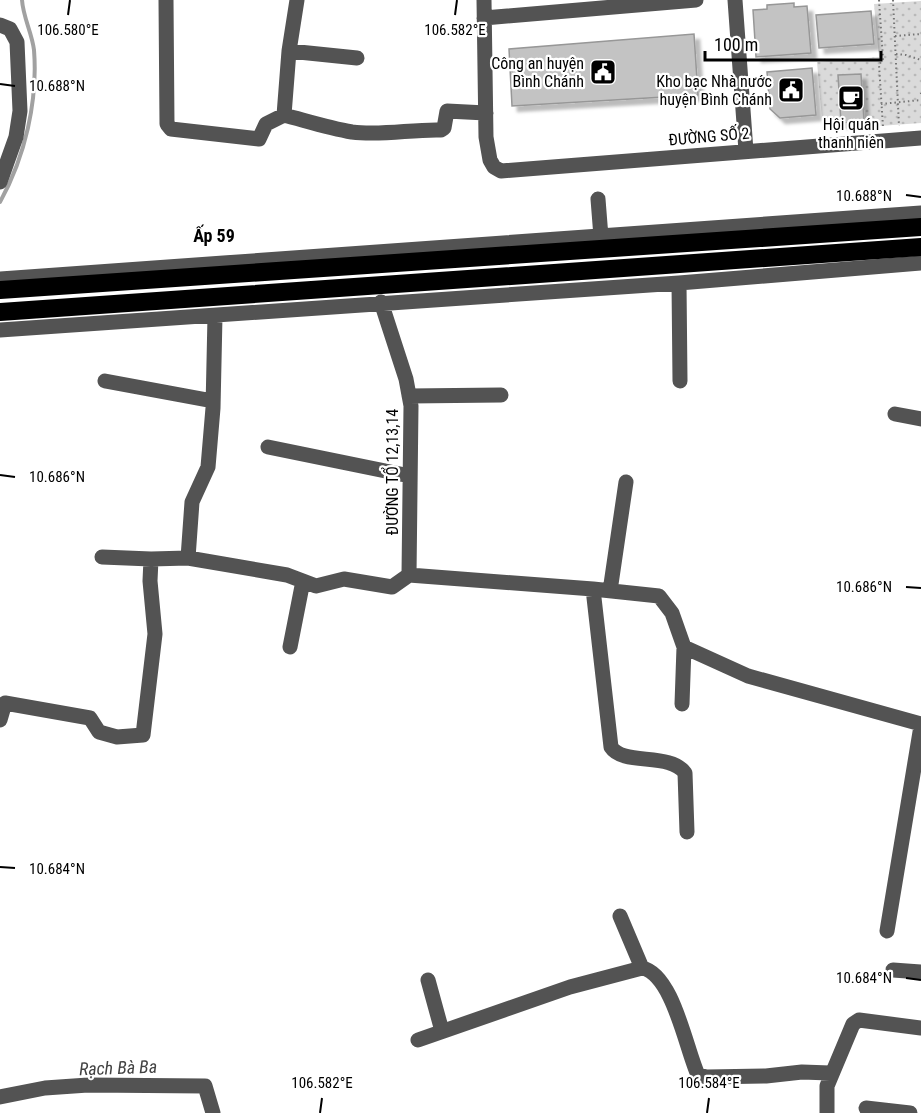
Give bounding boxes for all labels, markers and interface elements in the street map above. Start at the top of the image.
text: 106.580°E [37,21,99,39]
text: 106.582°E [424,21,486,39]
scale bar [705,24,880,62]
text: 100 m [714,34,758,55]
place label: Công an huyện Bình Chánh [491,54,584,91]
public building icon: Công an huyện Bình Chánh [588,57,618,87]
place label: Kho bạc Nhà nước huyện Bình Chánh [656,72,772,109]
public building icon: Kho bạc Nhà nước huyện Bình Chánh [776,75,806,105]
text: 10.688°N [29,77,85,95]
cafe icon: Hội quán thanh niên [836,83,866,113]
place label: Hội quán thanh niên [818,115,884,152]
street label: ĐƯỜNG SỐ 2 [668,121,750,149]
text: 10.688°N [836,187,892,205]
district label: Ấp 59 [193,224,235,246]
street label: ĐƯỜNG TỔ 12,13,14 [381,409,402,535]
text: 10.686°N [29,468,85,486]
text: 10.686°N [836,578,892,596]
text: 10.684°N [29,860,85,878]
text: 10.684°N [836,969,892,987]
water label: Rạch Bà Ba [79,1056,157,1079]
text: 106.582°E [291,1074,353,1092]
text: 106.584°E [678,1074,740,1092]

